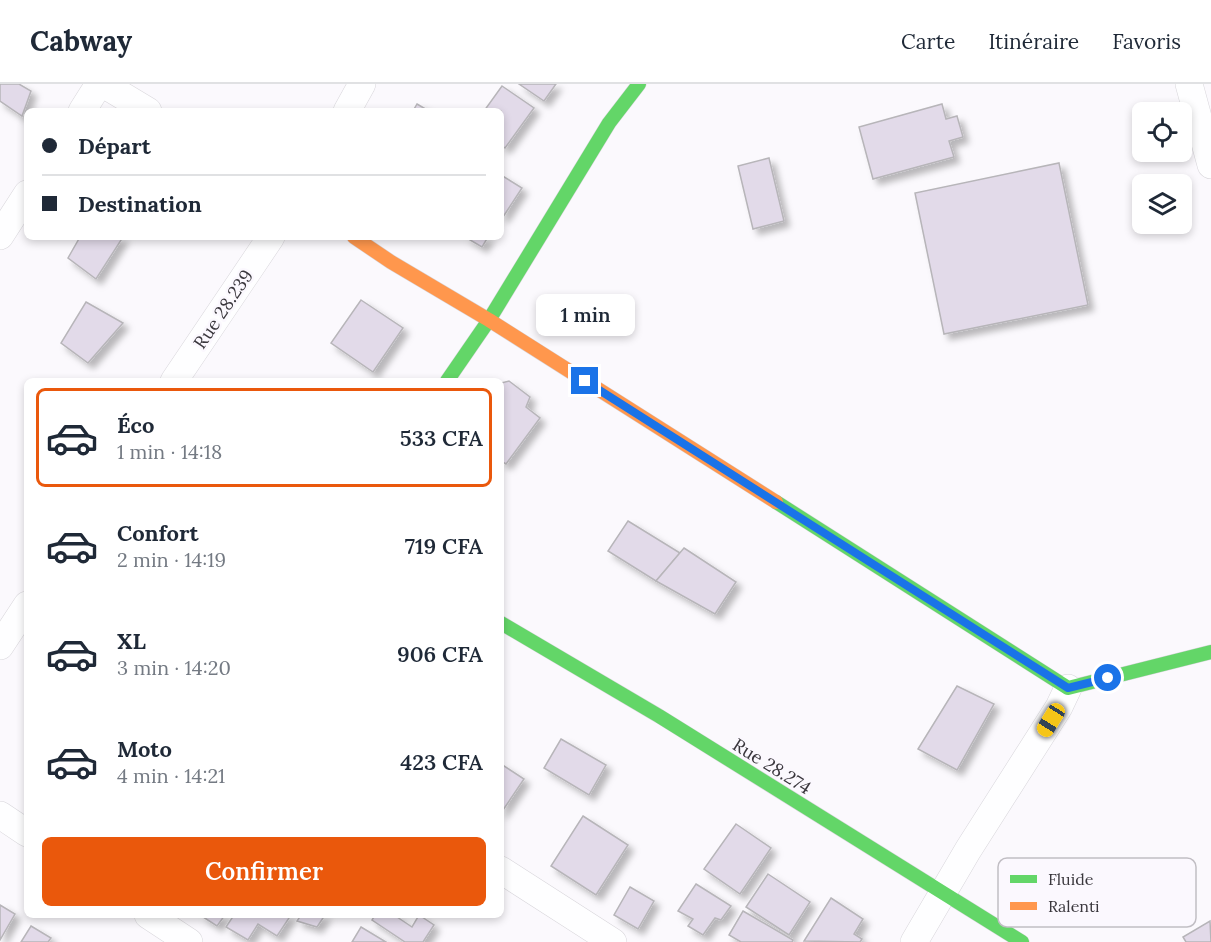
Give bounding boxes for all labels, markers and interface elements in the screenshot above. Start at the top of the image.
text: Cabway [30,23,132,59]
text: Carte [901,28,955,55]
text: Itinéraire [988,28,1079,55]
text: Favoris [1112,28,1181,55]
map controls [1132,102,1192,234]
button: locate [1132,102,1192,162]
text: Départ [78,132,151,160]
button: layers [1132,174,1192,234]
text: Destination [78,190,202,218]
street label: Rue 28.239 [188,265,258,353]
callout: 1 min [536,294,634,336]
text: 1 min [560,302,611,327]
route end [571,367,598,394]
icon: car [45,411,99,465]
text: Éco [117,411,154,439]
text: 533 CFA [400,424,483,452]
text: 1 min · 14:18 [117,439,222,464]
icon: car [45,519,99,573]
text: Confort [117,519,199,547]
text: 719 CFA [405,532,483,560]
text: 2 min · 14:19 [117,547,226,572]
icon: car [45,627,99,681]
text: XL [117,627,146,655]
text: 906 CFA [397,640,483,668]
text: 3 min · 14:20 [117,655,231,680]
route start [1094,664,1121,691]
car [1034,700,1068,740]
street label: Rue 28.274 [728,733,816,799]
icon: car [45,735,99,789]
text: Moto [117,735,172,763]
text: 423 CFA [400,748,483,776]
text: 4 min · 14:21 [117,763,225,788]
button: Confirmer [42,837,486,906]
legend [998,858,1196,927]
text: Fluide [1048,869,1094,889]
text: Ralenti [1048,896,1100,916]

